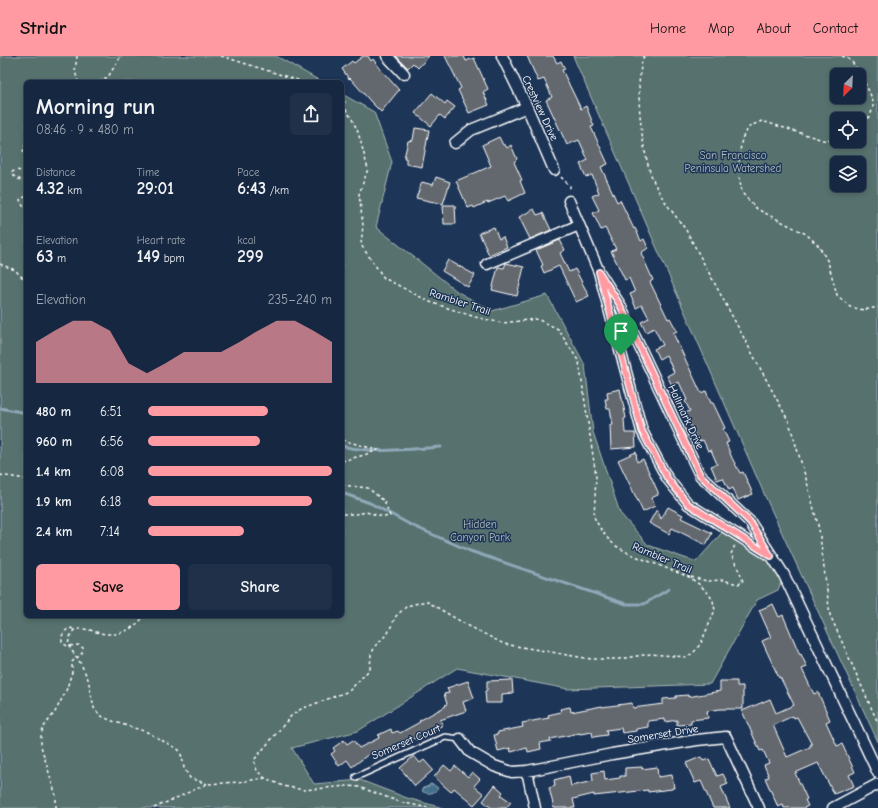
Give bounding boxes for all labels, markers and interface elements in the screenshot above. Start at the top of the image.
text: Stridr [20,17,66,39]
text: Home [650,20,686,37]
text: Map [708,20,734,37]
text: About [756,20,791,37]
text: Contact [813,20,858,37]
north arrow [830,68,866,104]
map controls [830,68,866,192]
street label: Crestview Drive [519,73,561,143]
button: share [290,93,332,135]
text: Morning run [36,94,155,120]
button: locate [830,112,866,148]
text: 08:46 · 9 × 480 m [36,122,134,137]
park label: San Francisco Peninsula Watershed [685,149,782,175]
button: layers [830,156,866,192]
text: Distance [36,166,75,179]
text: Time [137,166,160,179]
text: Pace [237,166,260,179]
text: 4.32 [36,179,64,198]
text: 29:01 [137,179,174,198]
text: 6:43 [237,179,266,198]
text: km [64,184,82,197]
text: /km [266,184,289,197]
text: Elevation [36,234,78,247]
text: Heart rate [137,234,185,247]
text: kcal [237,234,256,247]
text: 63 [36,247,53,266]
text: 149 [137,247,160,266]
text: 299 [237,247,264,266]
text: m [53,252,66,265]
text: bpm [160,252,185,265]
street label: Rambler Trail [428,286,492,318]
text: Elevation [36,292,86,307]
text: 235–240 m [268,292,332,307]
pin [604,314,638,355]
icon: arrive [610,320,632,342]
street label: Hallmark Drive [665,382,707,452]
text: 480 m [36,404,71,419]
text: 6:51 [100,404,122,419]
text: 960 m [36,434,72,449]
text: 6:56 [100,434,124,449]
text: 1.4 km [36,464,71,479]
text: 6:08 [100,464,124,479]
text: 1.9 km [36,494,72,509]
text: 6:18 [100,494,121,509]
park label: Hidden Canyon Park [450,518,511,544]
text: 2.4 km [36,524,72,539]
text: 7:14 [100,524,120,539]
street label: Rambler Trail [630,540,694,576]
button: Save [36,564,180,610]
button: Share [188,564,332,610]
street label: Somerset Court [370,721,443,762]
street label: Somerset Drive [627,722,700,746]

